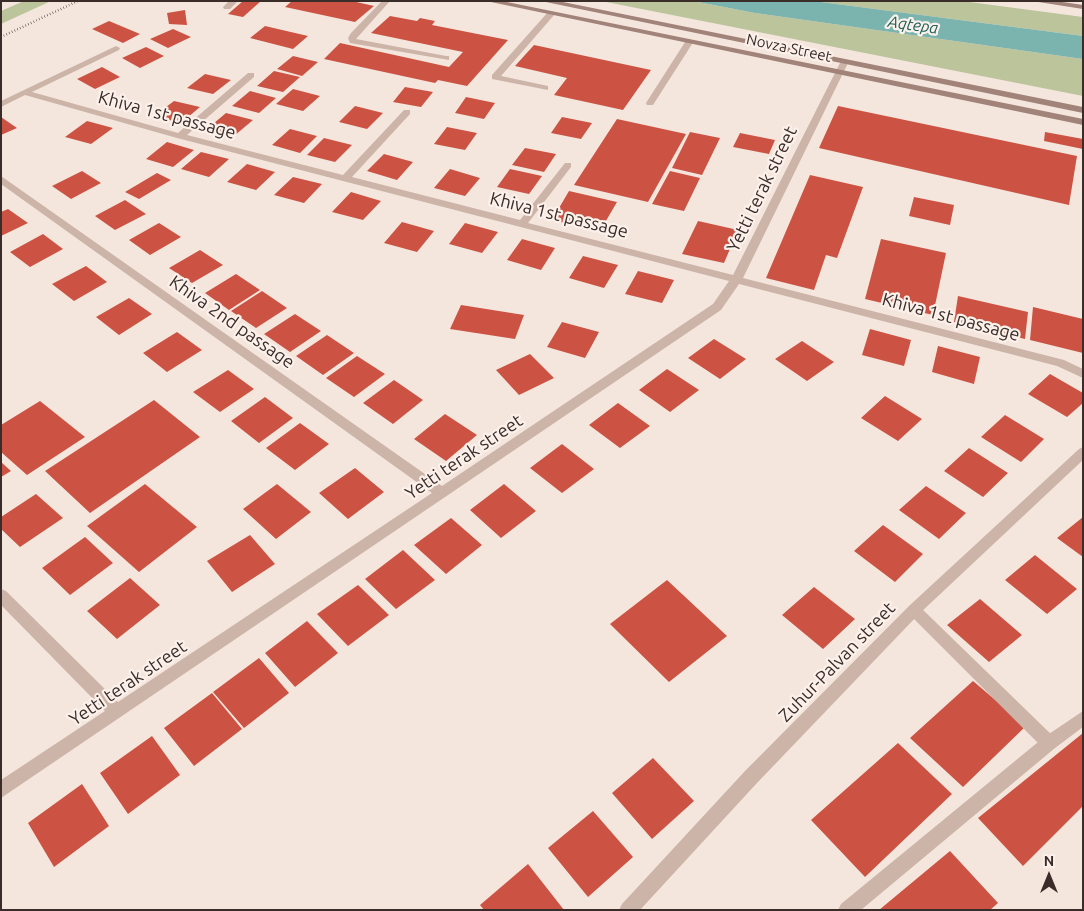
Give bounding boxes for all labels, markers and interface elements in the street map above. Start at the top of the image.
water label: Aqtepa [887,12,939,38]
street label: Novza Street [745,30,833,66]
street label: Khiva 1st passage [96,86,238,144]
street label: Yetti terak street [722,123,802,255]
street label: Khiva 1st passage [488,187,630,243]
street label: Khiva 2nd passage [165,271,299,373]
street label: Khiva 1st passage [880,288,1022,346]
street label: Yetti terak street [401,410,527,504]
street label: Zuhur-Palvan street [774,598,900,726]
street label: Yetti terak street [65,636,191,730]
north arrow [1024,851,1074,901]
text: N [1044,853,1054,869]

